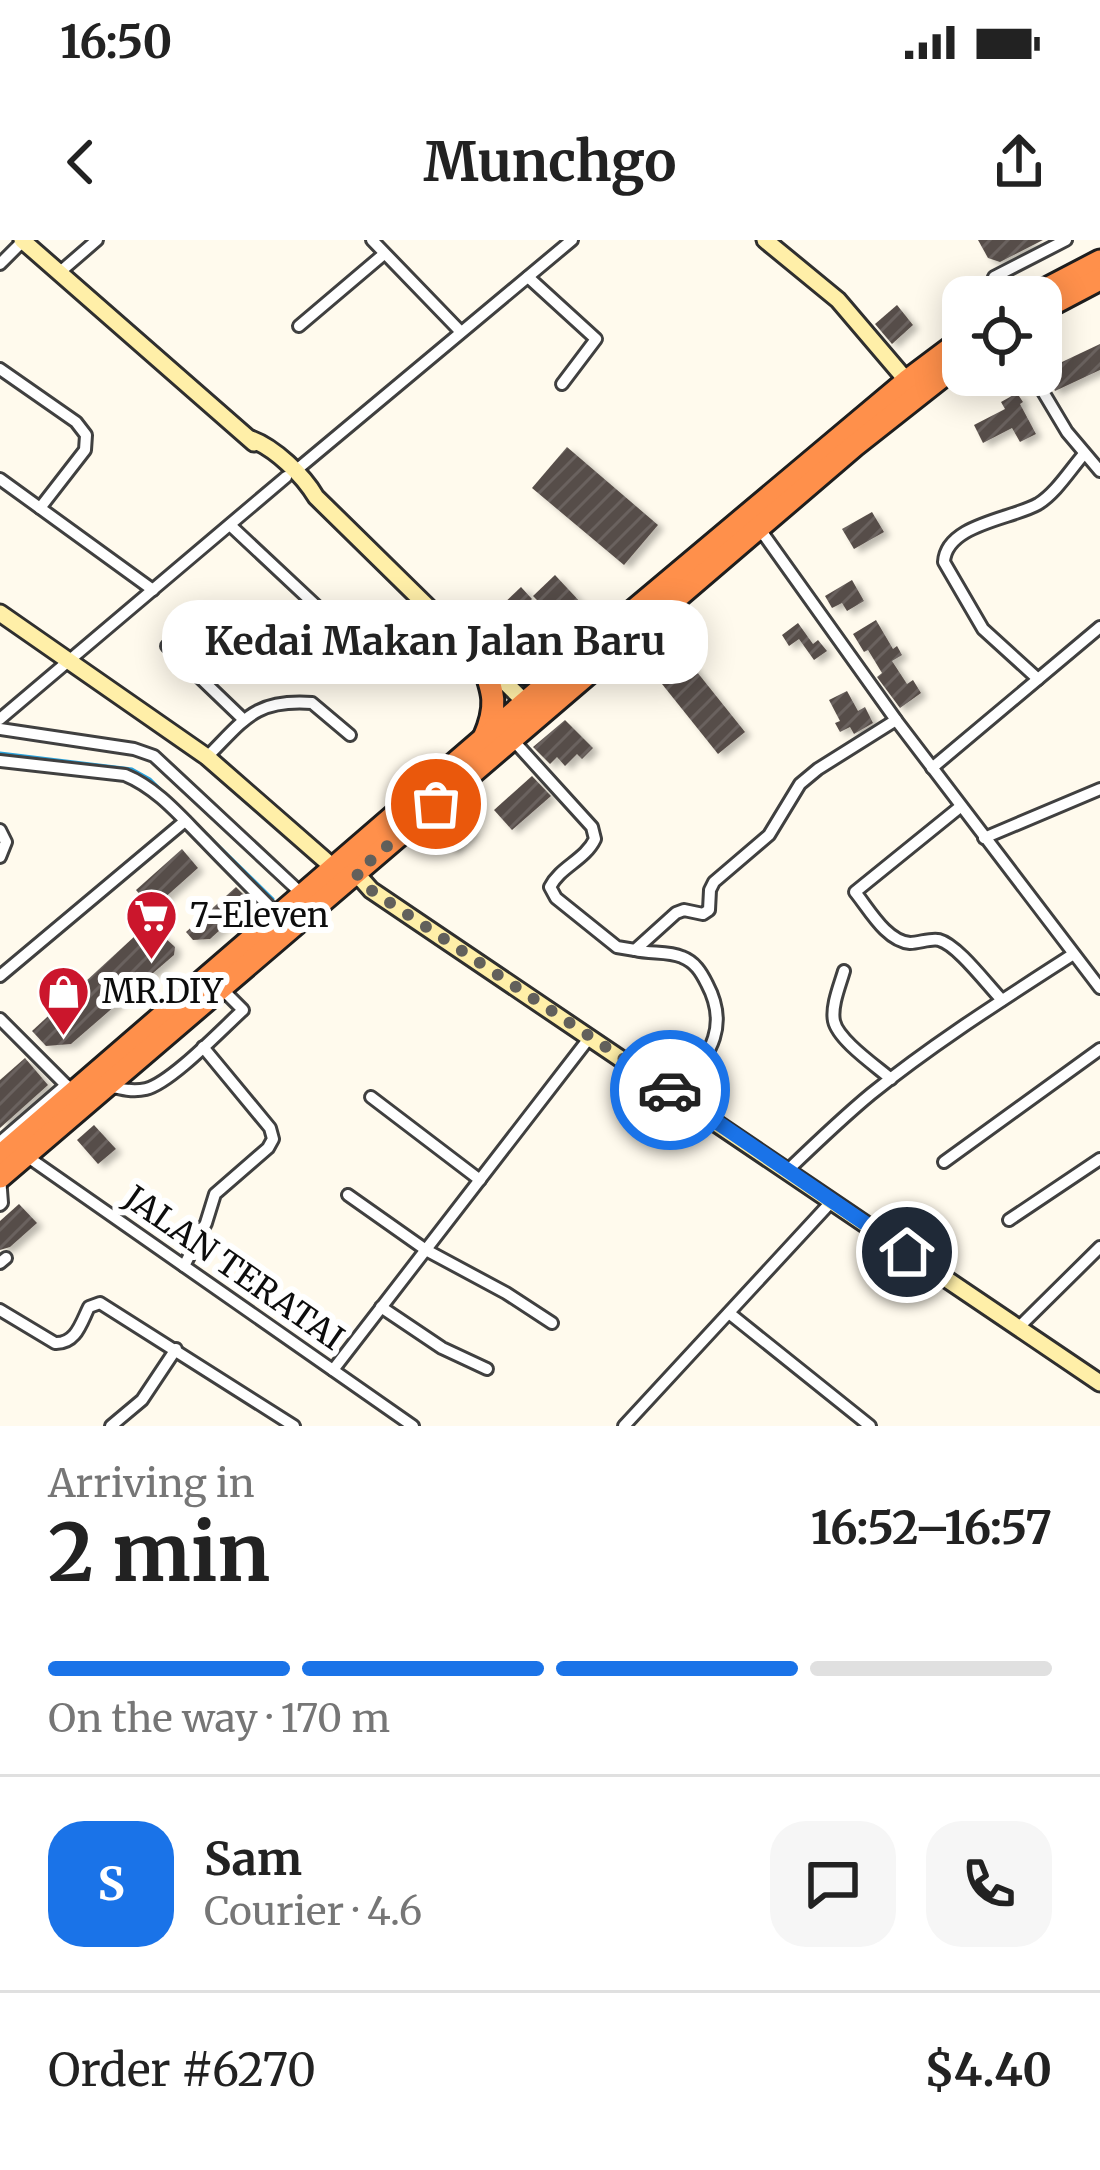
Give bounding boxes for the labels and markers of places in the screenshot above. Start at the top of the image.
callout: Kedai Makan Jalan Baru [163,600,709,684]
pin [385,753,487,855]
supermarket icon: 7-Eleven [123,887,179,961]
place label: 7-Eleven [190,895,329,936]
shop icon: MR.DIY [35,963,91,1037]
place label: MR.DIY [102,971,224,1012]
pin [856,1201,958,1303]

